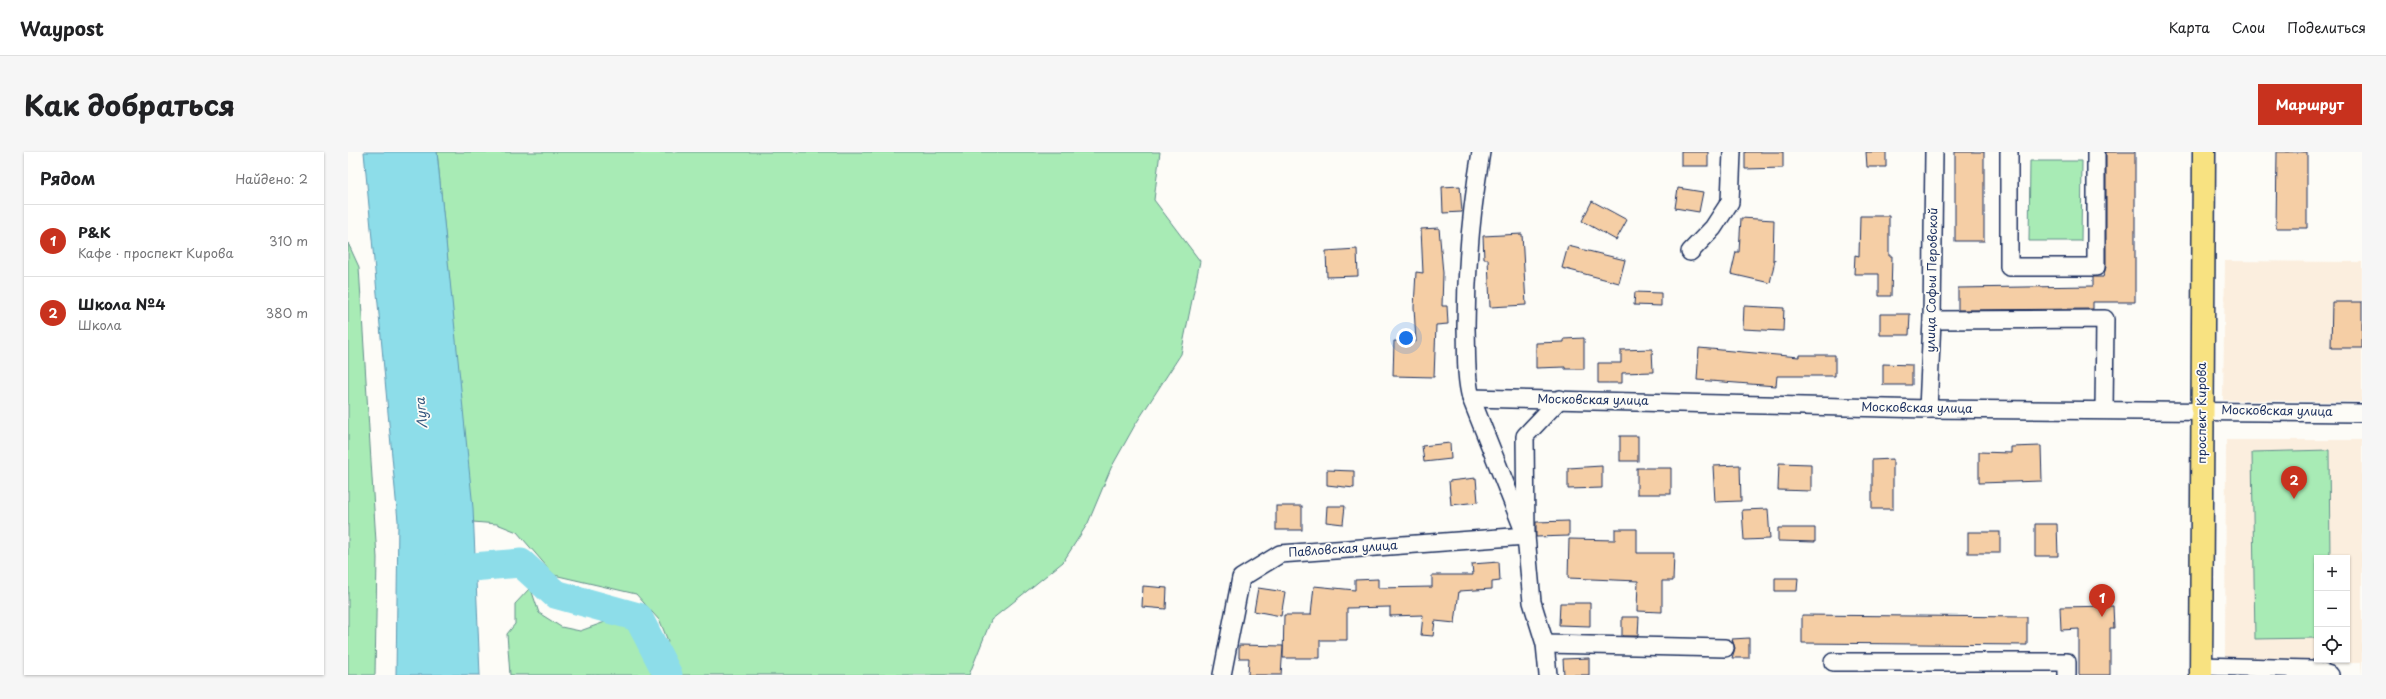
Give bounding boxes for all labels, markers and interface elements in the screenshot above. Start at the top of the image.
text: Waypost [20,14,104,42]
text: Карта [2169,17,2210,38]
text: Слои [2232,17,2265,38]
text: Поделиться [2287,17,2366,38]
text: Как добраться [24,83,235,126]
button: Маршрут [2258,84,2362,125]
text: Рядом [40,165,95,191]
text: Найдено: 2 [235,169,308,188]
street label: улица Софьи Перовской [1921,207,1941,353]
text: P&K [78,220,111,243]
text: 1 [50,231,56,250]
text: 310 m [269,231,308,250]
text: Кафе · проспект Кирова [78,243,234,262]
text: Школа №4 [78,292,165,315]
text: 2 [48,303,58,322]
text: 380 m [265,303,308,322]
text: Школа [78,315,122,334]
your location [1396,328,1416,348]
street label: проспект Кирова [2192,362,2210,464]
street label: Московская улица [1537,389,1649,409]
water label: Луга [410,396,431,429]
street label: Московская улица [1861,397,1973,417]
street label: Московская улица [2221,400,2333,420]
pin: 2 [2281,466,2307,499]
street label: Павловская улица [1288,535,1399,561]
map controls [2314,555,2350,663]
button: + [2314,555,2350,591]
pin: 1 [2089,584,2115,617]
button: − [2314,591,2350,627]
button: locate [2314,627,2350,663]

